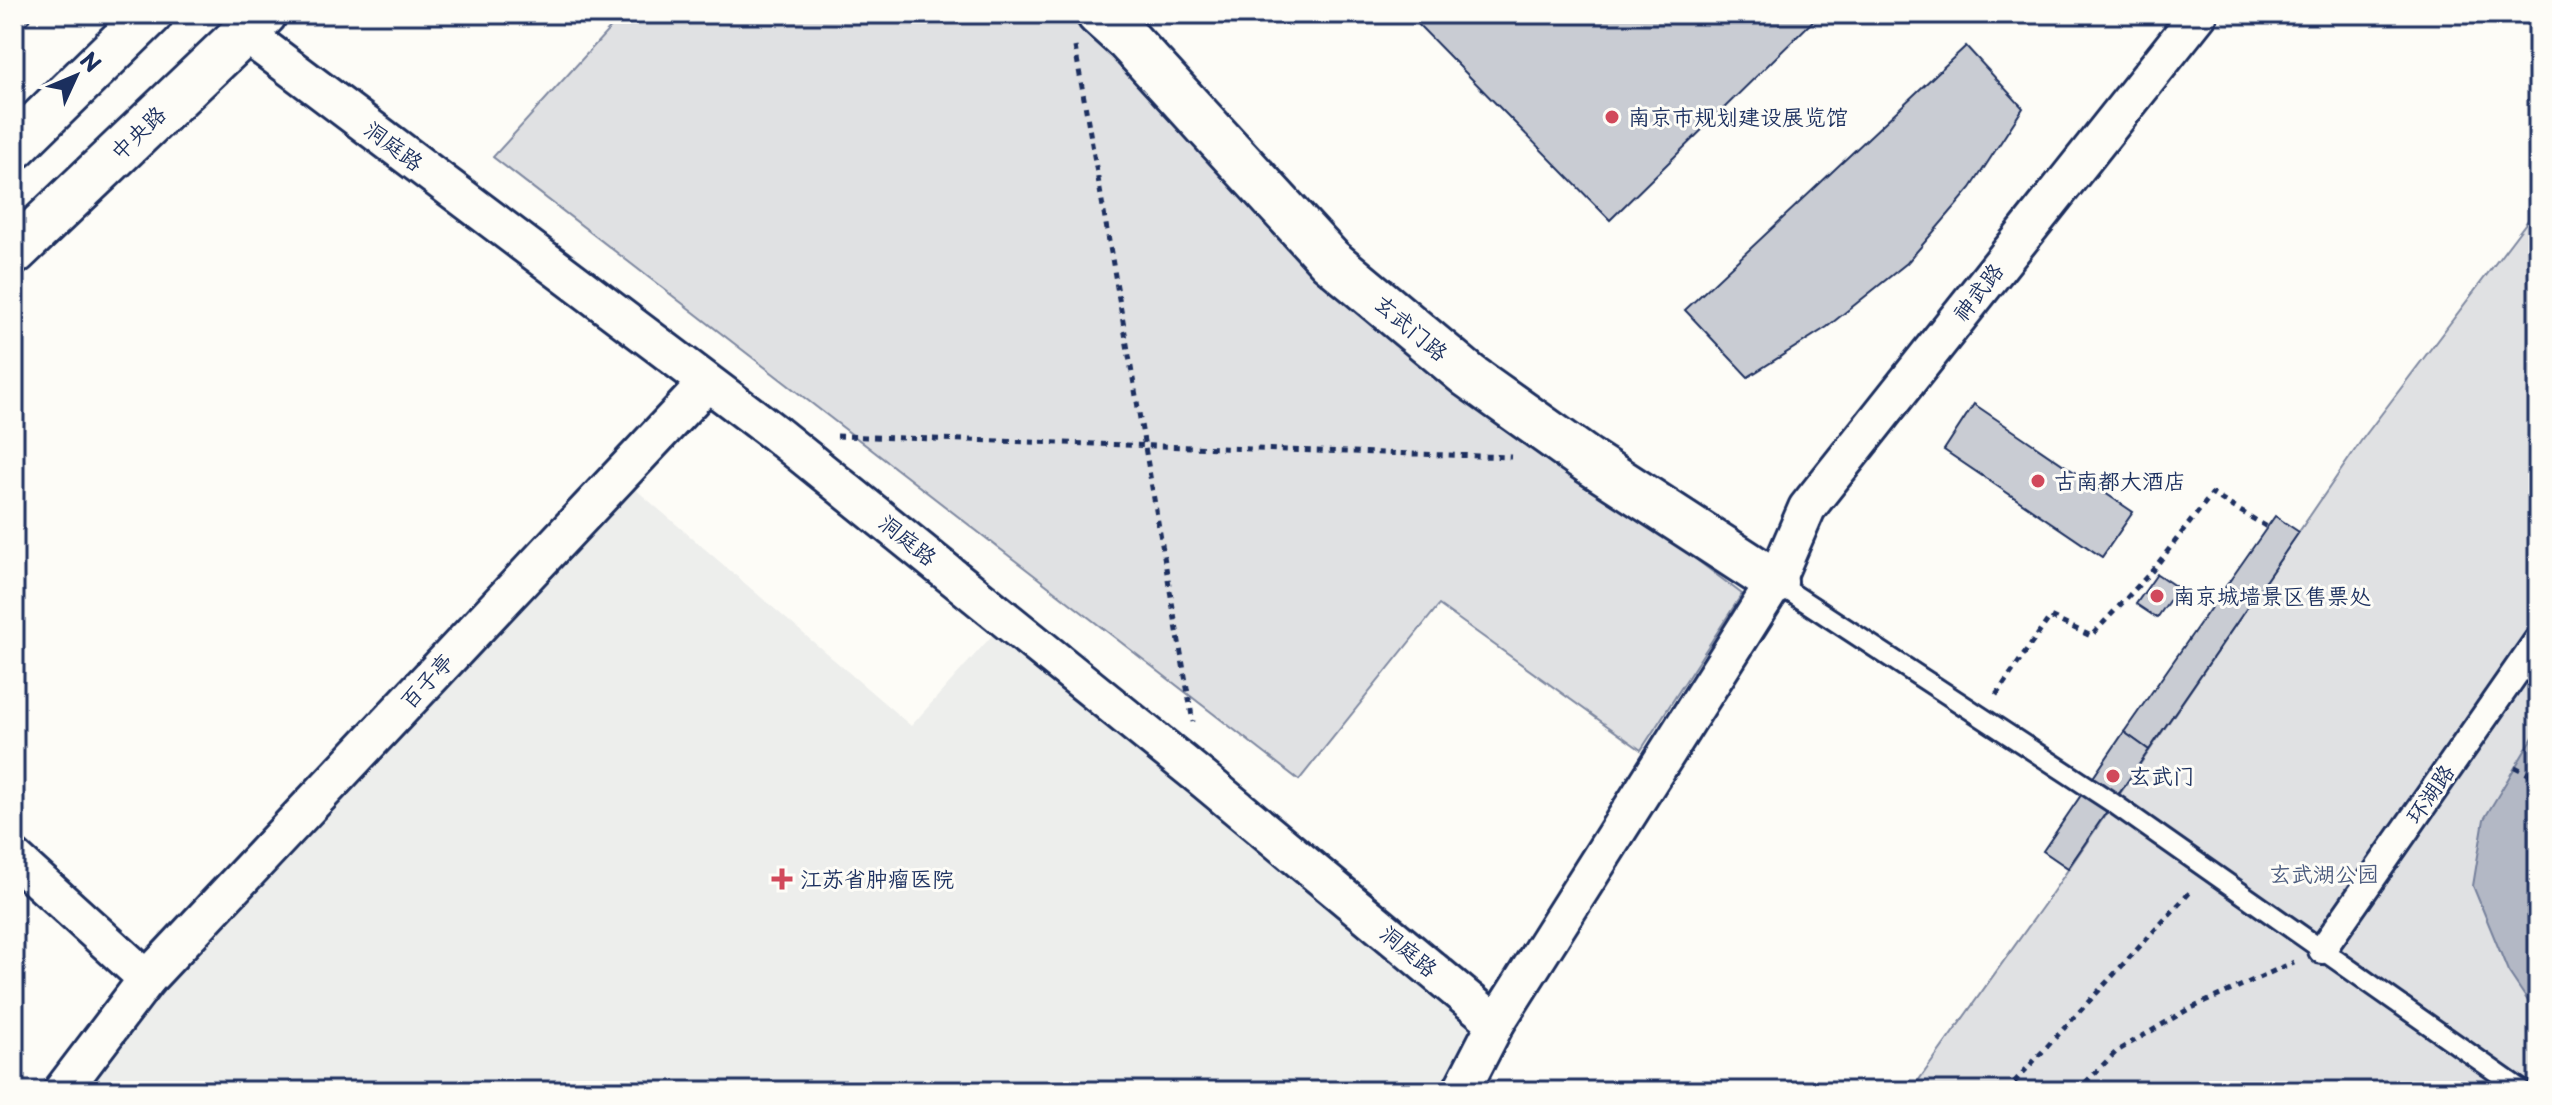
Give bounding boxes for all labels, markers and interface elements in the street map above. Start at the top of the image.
north arrow [36,36,116,116]
text: N [74,43,109,79]
street label: 中央路 [102,97,172,167]
place label: 南京市规划建设展览馆 [1628,99,1848,132]
marker: 南京市规划建设展览馆 [1603,108,1621,126]
street label: 洞庭路 [359,112,431,178]
street label: 神武路 [1943,255,2010,327]
street label: 玄武门路 [1368,286,1456,368]
place label: 古南都大酒店 [2054,463,2186,496]
marker: 古南都大酒店 [2029,472,2047,490]
street label: 洞庭路 [873,505,945,572]
place label: 南京城墙景区售票处 [2173,578,2371,611]
marker: 南京城墙景区售票处 [2148,587,2166,605]
street label: 百子亭 [391,645,460,715]
street label: 环湖路 [2396,757,2461,830]
place label: 玄武门 [2129,758,2195,791]
marker: 玄武门 [2104,767,2122,785]
park label: 玄武湖公园 [2269,856,2379,889]
place label: 江苏省肿瘤医院 [800,861,954,894]
marker: 江苏省肿瘤医院 [771,868,793,890]
street label: 洞庭路 [1374,916,1446,984]

